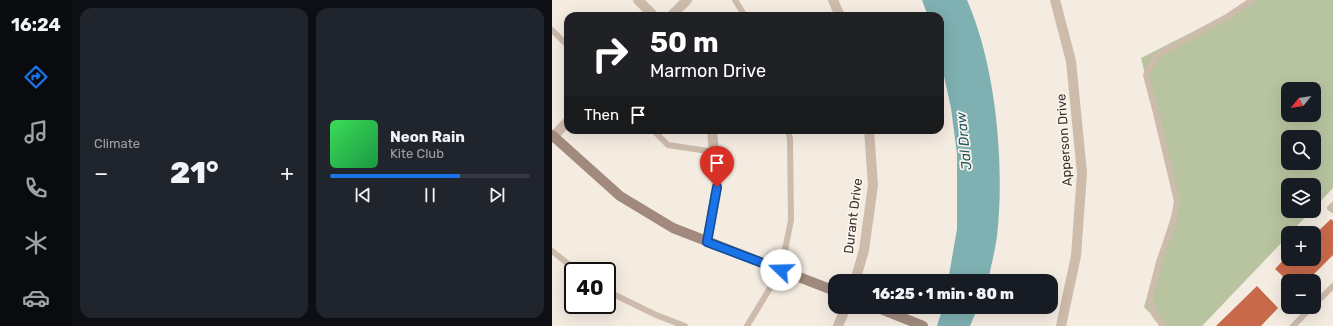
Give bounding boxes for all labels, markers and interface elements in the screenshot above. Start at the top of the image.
text: 16:24 [11,14,61,36]
text: 50 m [650,26,719,59]
icon: right [584,28,636,80]
text: Marmon Drive [650,60,766,82]
icon: directions [22,63,50,91]
north arrow [1281,82,1321,122]
map controls [1281,82,1321,314]
street label: Apperson Drive [1053,93,1075,187]
icon: arrive [627,104,649,126]
text: Then [584,106,619,124]
water label: Jal Draw [952,110,976,171]
icon: music [22,118,50,146]
text: Neon Rain [390,128,465,146]
button: search [1281,130,1321,170]
text: Climate [94,136,140,151]
text: Kite Club [390,146,444,161]
pin [700,146,734,187]
icon: arrive [706,152,728,174]
text: 21° [170,155,219,191]
text: − [94,160,108,187]
text: + [280,160,294,187]
icon: phone [22,174,50,202]
street label: Durant Drive [841,177,865,255]
button: layers [1281,178,1321,218]
icon: previous [352,184,374,206]
icon: pause [419,184,441,206]
icon: next [486,184,508,206]
button: + [1281,226,1321,266]
icon: climate [22,229,50,257]
position arrow [760,249,802,291]
speed limit sign: 40 [564,262,616,314]
button: − [1281,274,1321,314]
icon: car [22,284,50,312]
text: 16:25 · 1 min · 80 m [872,285,1014,303]

